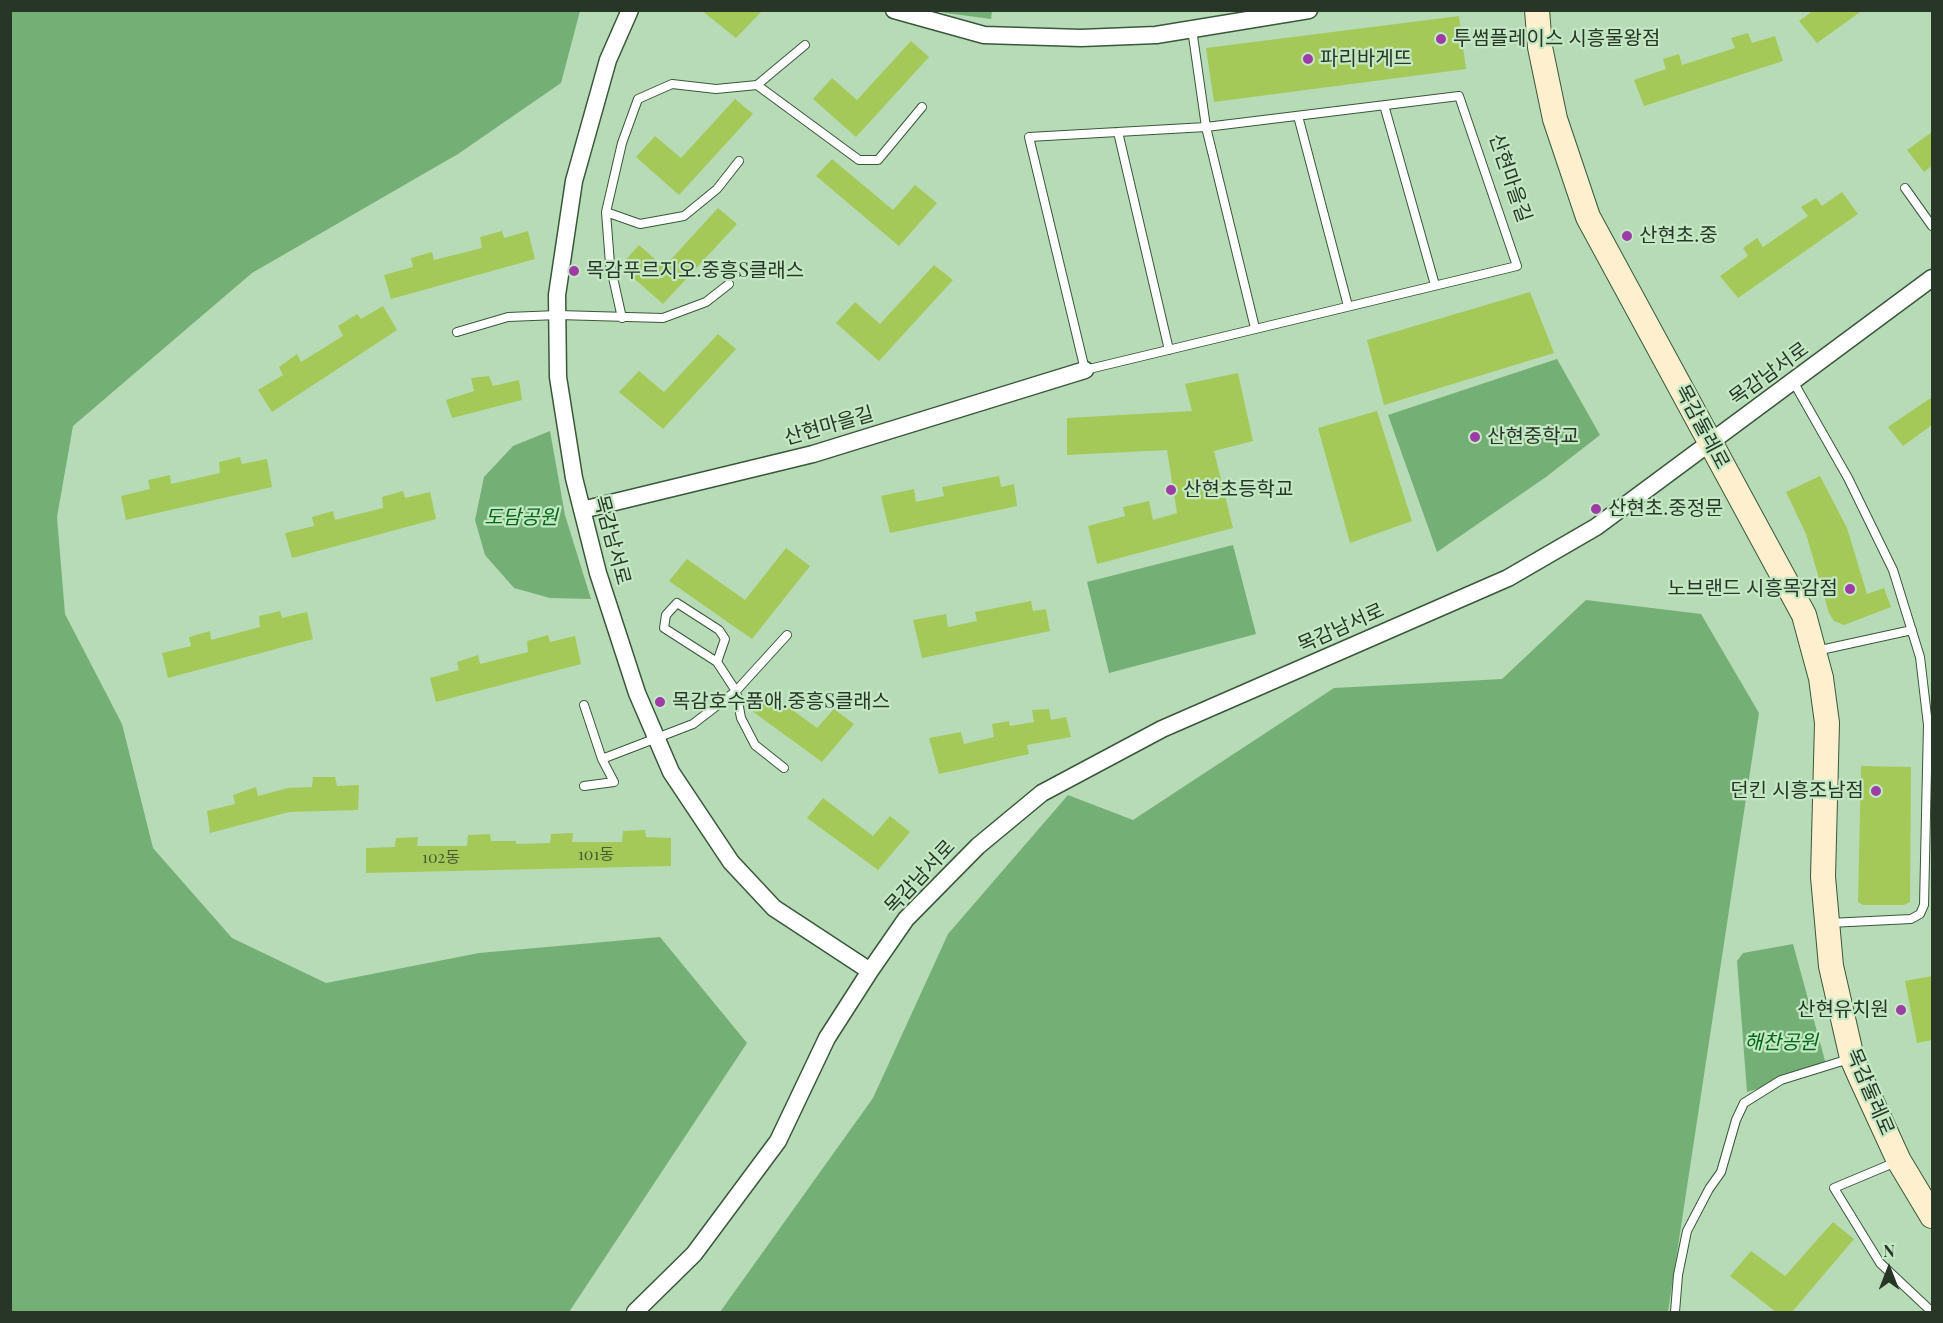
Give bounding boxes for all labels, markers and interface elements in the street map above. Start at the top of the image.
place label: 투썸플레이스 시흥물왕점 [1453,27,1660,51]
marker: 투썸플레이스 시흥물왕점 [1434,32,1448,46]
place label: 파리바게뜨 [1320,47,1412,71]
marker: 파리바게뜨 [1301,52,1315,66]
street label: 산현마을길 [1484,131,1536,225]
place label: 산현초.중 [1639,224,1718,248]
marker: 산현초.중 [1620,229,1634,243]
place label: 목감푸르지오.중흥S클래스 [586,259,804,283]
marker: 목감푸르지오.중흥S클래스 [567,264,581,278]
street label: 목감남서로 [1725,337,1813,411]
street label: 목감둘레로 [1670,381,1734,473]
street label: 산현마을길 [781,402,877,450]
place label: 산현중학교 [1487,425,1579,449]
marker: 산현중학교 [1468,430,1482,444]
place label: 산현초등학교 [1183,478,1293,502]
marker: 산현초등학교 [1164,483,1178,497]
street label: 목감남서로 [589,492,635,588]
place label: 산현초.중정문 [1608,497,1723,521]
marker: 산현초.중정문 [1589,502,1603,516]
park label: 도담공원 [484,506,558,530]
place label: 노브랜드 시흥목감점 [1667,577,1838,601]
marker: 노브랜드 시흥목감점 [1843,582,1857,596]
street label: 목감남서로 [1294,598,1388,658]
place label: 목감호수품애.중흥S클래스 [672,690,890,714]
marker: 목감호수품애.중흥S클래스 [653,695,667,709]
place label: 던킨 시흥조남점 [1730,779,1864,803]
marker: 던킨 시흥조남점 [1869,784,1883,798]
street label: 목감남서로 [880,835,960,919]
house number: 101동 [578,845,614,865]
house number: 102동 [422,848,460,868]
place label: 산현유치원 [1797,998,1889,1022]
marker: 산현유치원 [1894,1003,1908,1017]
park label: 해찬공원 [1744,1031,1818,1055]
street label: 목감둘레로 [1841,1045,1899,1139]
north arrow [1859,1239,1919,1299]
text: N [1883,1240,1895,1261]

